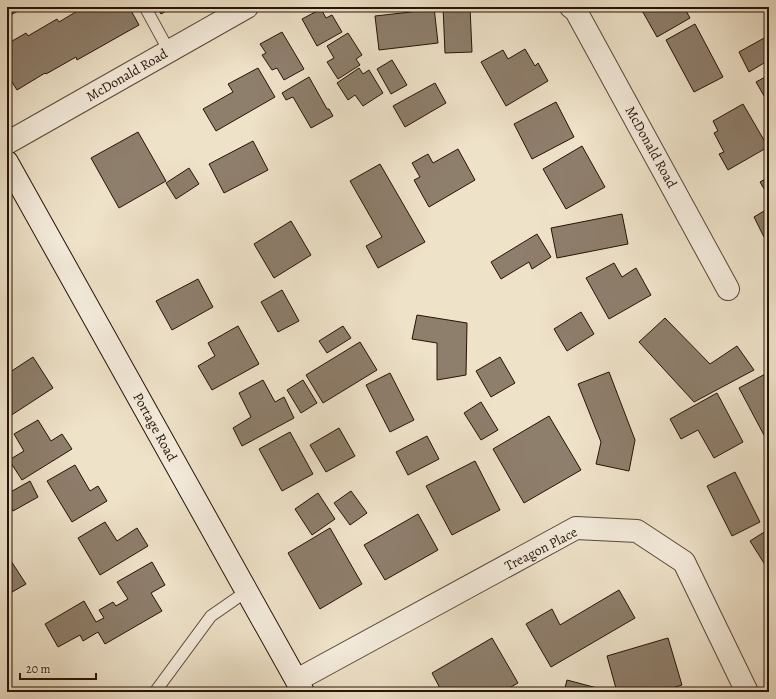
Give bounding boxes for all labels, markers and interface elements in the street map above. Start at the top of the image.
street label: McDonald Road [83,44,172,106]
street label: McDonald Road [621,103,682,192]
street label: Portage Road [128,389,182,465]
street label: Treagon Place [501,523,581,575]
scale bar [20,655,96,681]
text: 20 m [26,661,50,677]

